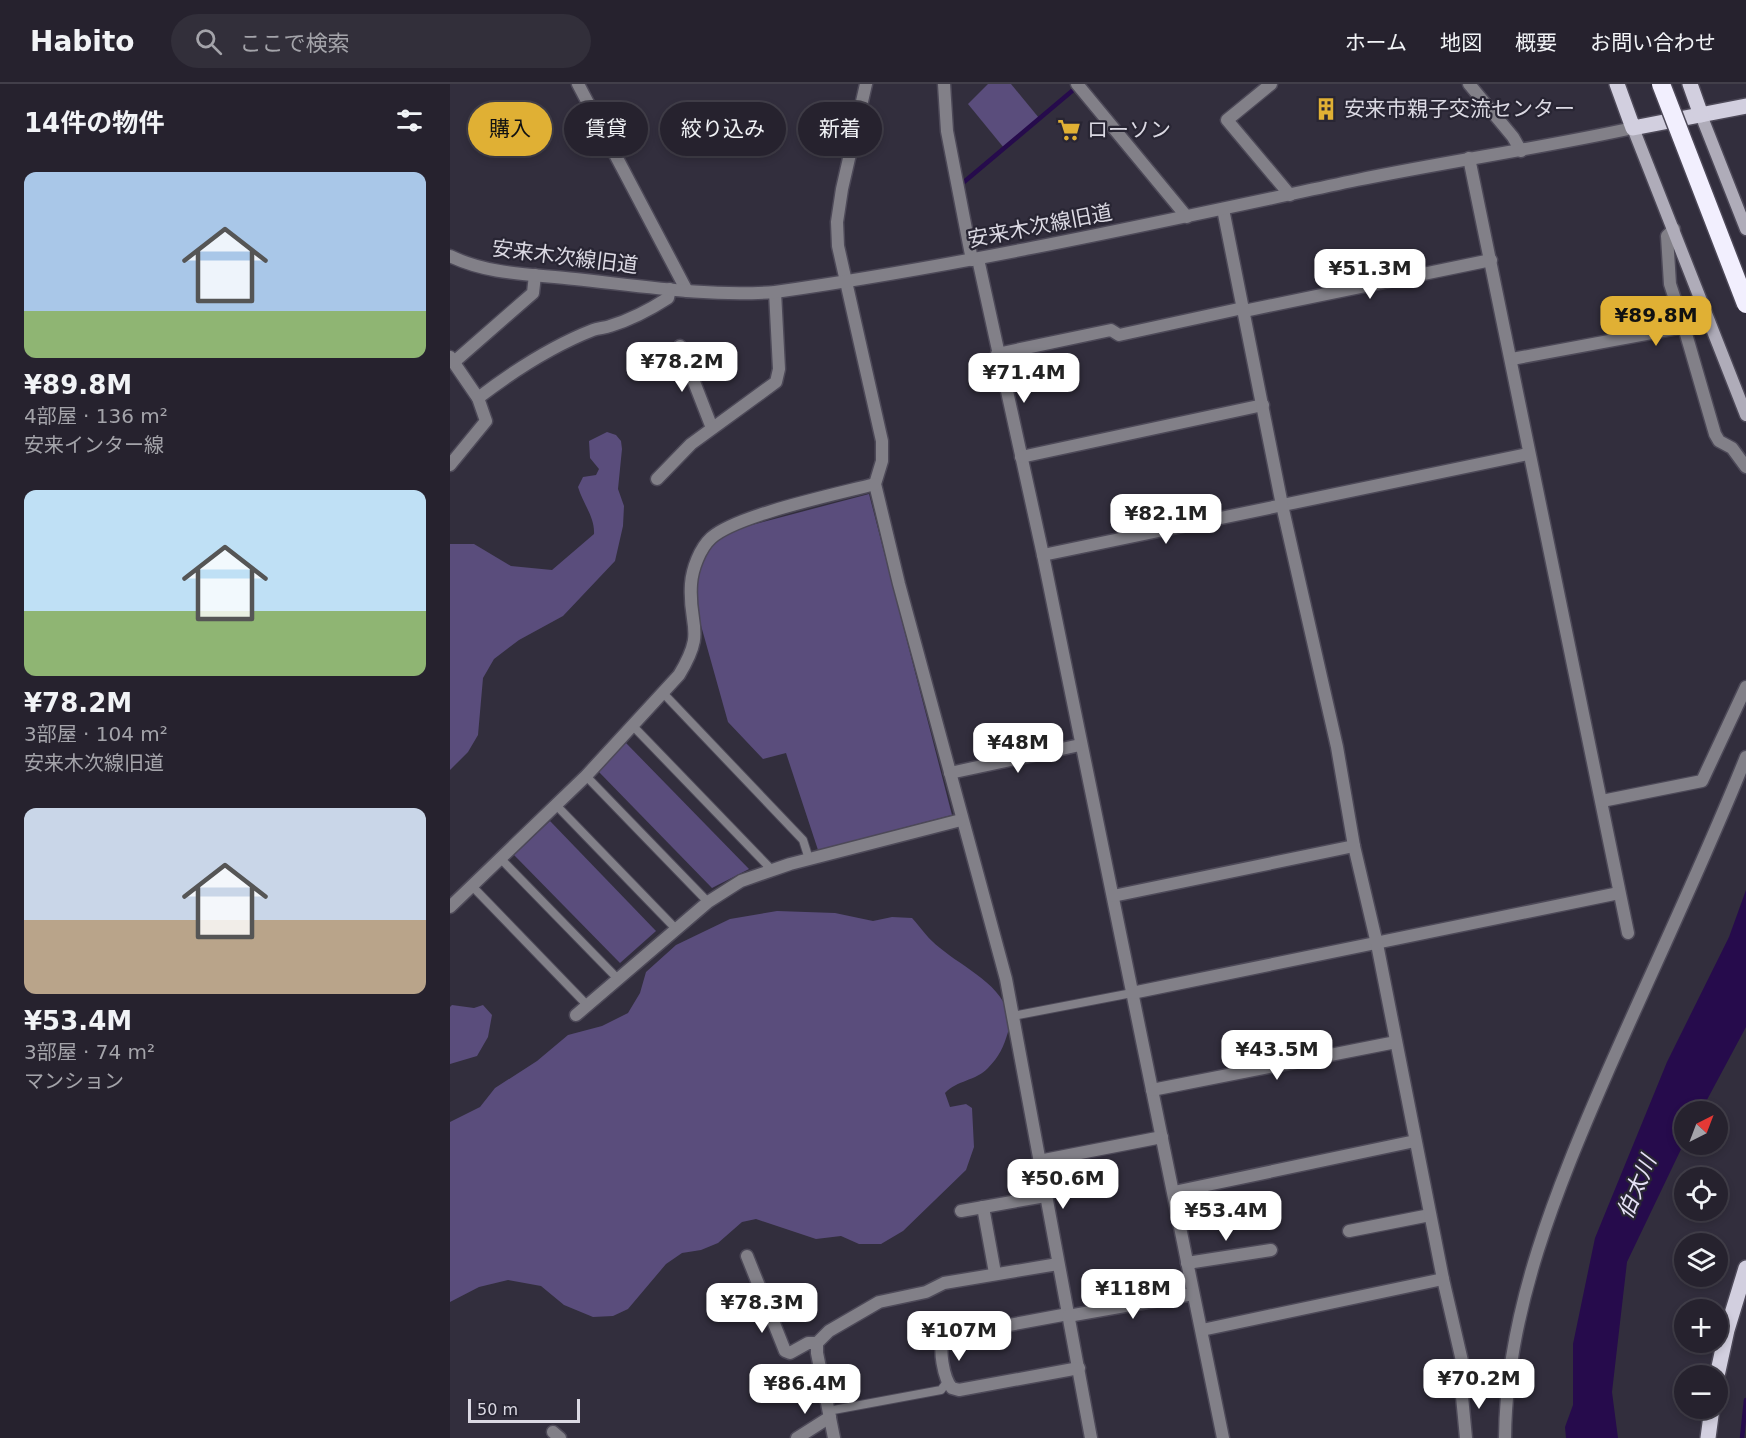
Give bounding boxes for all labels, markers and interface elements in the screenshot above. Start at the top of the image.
search box [171,14,591,68]
text: Habito [30,25,135,58]
icon: search [192,25,225,58]
text: ここで検索 [240,31,350,56]
text: ホーム [1345,31,1407,55]
text: 地図 [1440,31,1482,55]
text: 概要 [1515,31,1557,55]
text: お問い合わせ [1590,31,1716,55]
building icon: 安来市親子交流センター [1313,96,1339,122]
place label: 安来市親子交流センター [1344,97,1575,121]
chip: 購入 [468,102,552,156]
chip: 賃貸 [564,102,648,156]
chip: 絞り込み [660,102,786,156]
chip: 新着 [798,102,882,156]
icon: filters [393,104,426,137]
text: 14件の物件 [24,108,164,138]
supermarket icon: ローソン [1056,117,1082,143]
place label: ローソン [1087,118,1171,142]
street label: 安来木次線旧道 [966,200,1114,252]
icon: home [171,211,279,319]
street label: 安来木次線旧道 [491,236,639,278]
pin: ¥51.3M [1321,249,1419,300]
text: ¥51.3M [1328,256,1412,280]
pin: ¥89.8M [1607,296,1705,347]
text: ¥89.8M [1614,303,1698,327]
pin: ¥78.2M [633,342,731,393]
text: ¥78.2M [640,349,724,373]
pin: ¥71.4M [975,353,1073,404]
text: ¥71.4M [982,360,1066,384]
text: ¥89.8M [24,370,132,400]
text: 4部屋 · 136 m² [24,404,168,428]
text: 安来インター線 [24,433,164,457]
pin: ¥82.1M [1117,494,1215,545]
text: ¥82.1M [1124,501,1208,525]
icon: home [171,529,279,637]
text: ¥78.2M [24,688,132,718]
text: 3部屋 · 104 m² [24,722,168,746]
pin: ¥48M [982,723,1054,774]
text: ¥48M [987,730,1049,754]
text: 安来木次線旧道 [24,751,164,775]
icon: home [171,847,279,955]
text: ¥53.4M [24,1006,132,1036]
pin: ¥43.5M [1228,1030,1326,1081]
text: ¥43.5M [1235,1037,1319,1061]
text: 3部屋 · 74 m² [24,1040,155,1064]
text: マンション [24,1069,124,1093]
north arrow [1674,1101,1728,1155]
map controls [1674,1101,1728,1419]
water label: 伯太川 [1612,1150,1662,1222]
pin: ¥50.6M [1014,1159,1112,1210]
text: ¥50.6M [1021,1166,1105,1190]
button: locate [1674,1167,1728,1221]
pin: ¥53.4M [1177,1191,1275,1242]
text: ¥53.4M [1184,1198,1268,1222]
button: layers [1674,1233,1728,1287]
pin: ¥118M [1091,1269,1175,1320]
text: ¥118M [1095,1276,1171,1300]
pin: ¥78.3M [713,1283,811,1334]
text: ¥78.3M [720,1290,804,1314]
button: + [1674,1299,1728,1353]
pin: ¥107M [917,1311,1001,1362]
text: ¥107M [921,1318,997,1342]
pin: ¥70.2M [1430,1359,1528,1410]
pin: ¥86.4M [756,1364,854,1415]
button: − [1674,1365,1728,1419]
text: ¥70.2M [1437,1366,1521,1390]
text: ¥86.4M [763,1371,847,1395]
scale bar [468,1396,580,1424]
text: 50 m [477,1400,518,1419]

